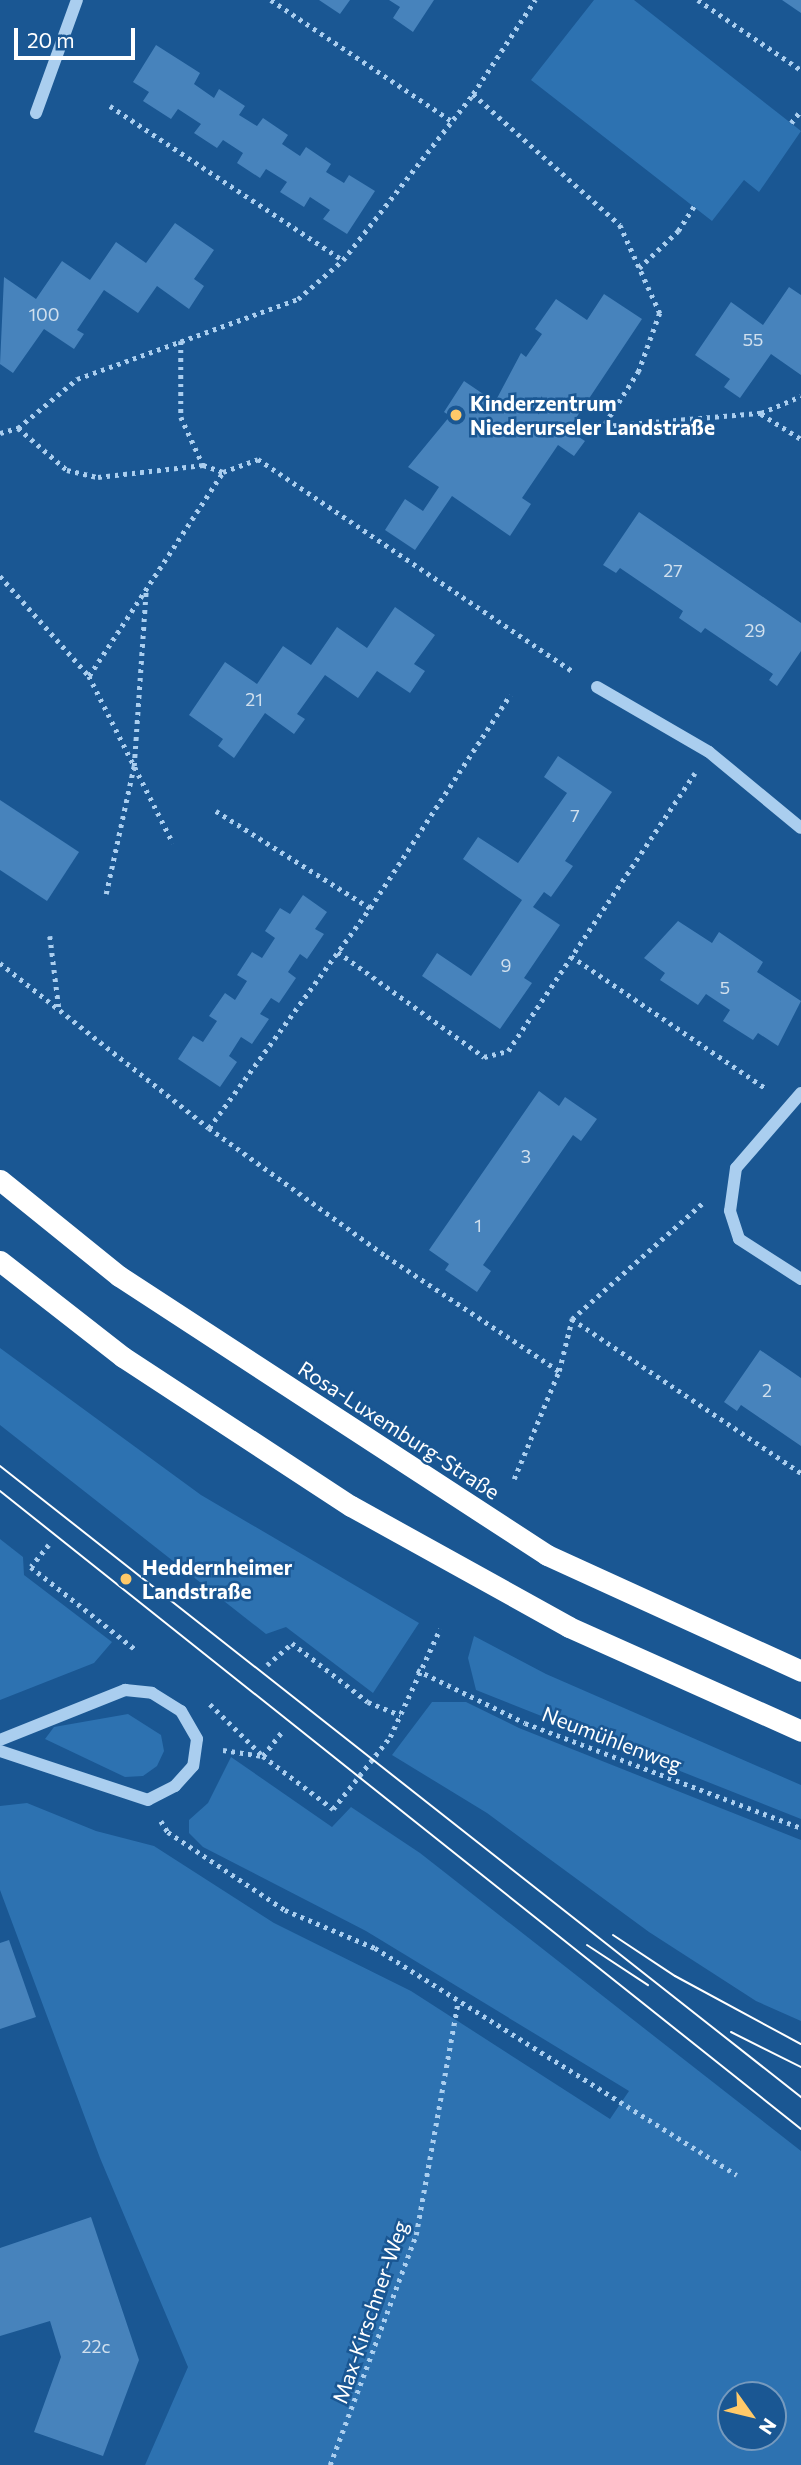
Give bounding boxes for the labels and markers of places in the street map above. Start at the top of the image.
place label: Kinderzentrum Niederurseler Landstraße [470,390,715,440]
marker: Kinderzentrum Niederurseler Landstraße [448,407,464,423]
place label: Heddernheimer Landstraße [142,1554,292,1604]
marker: Heddernheimer Landstraße [116,1569,136,1589]

